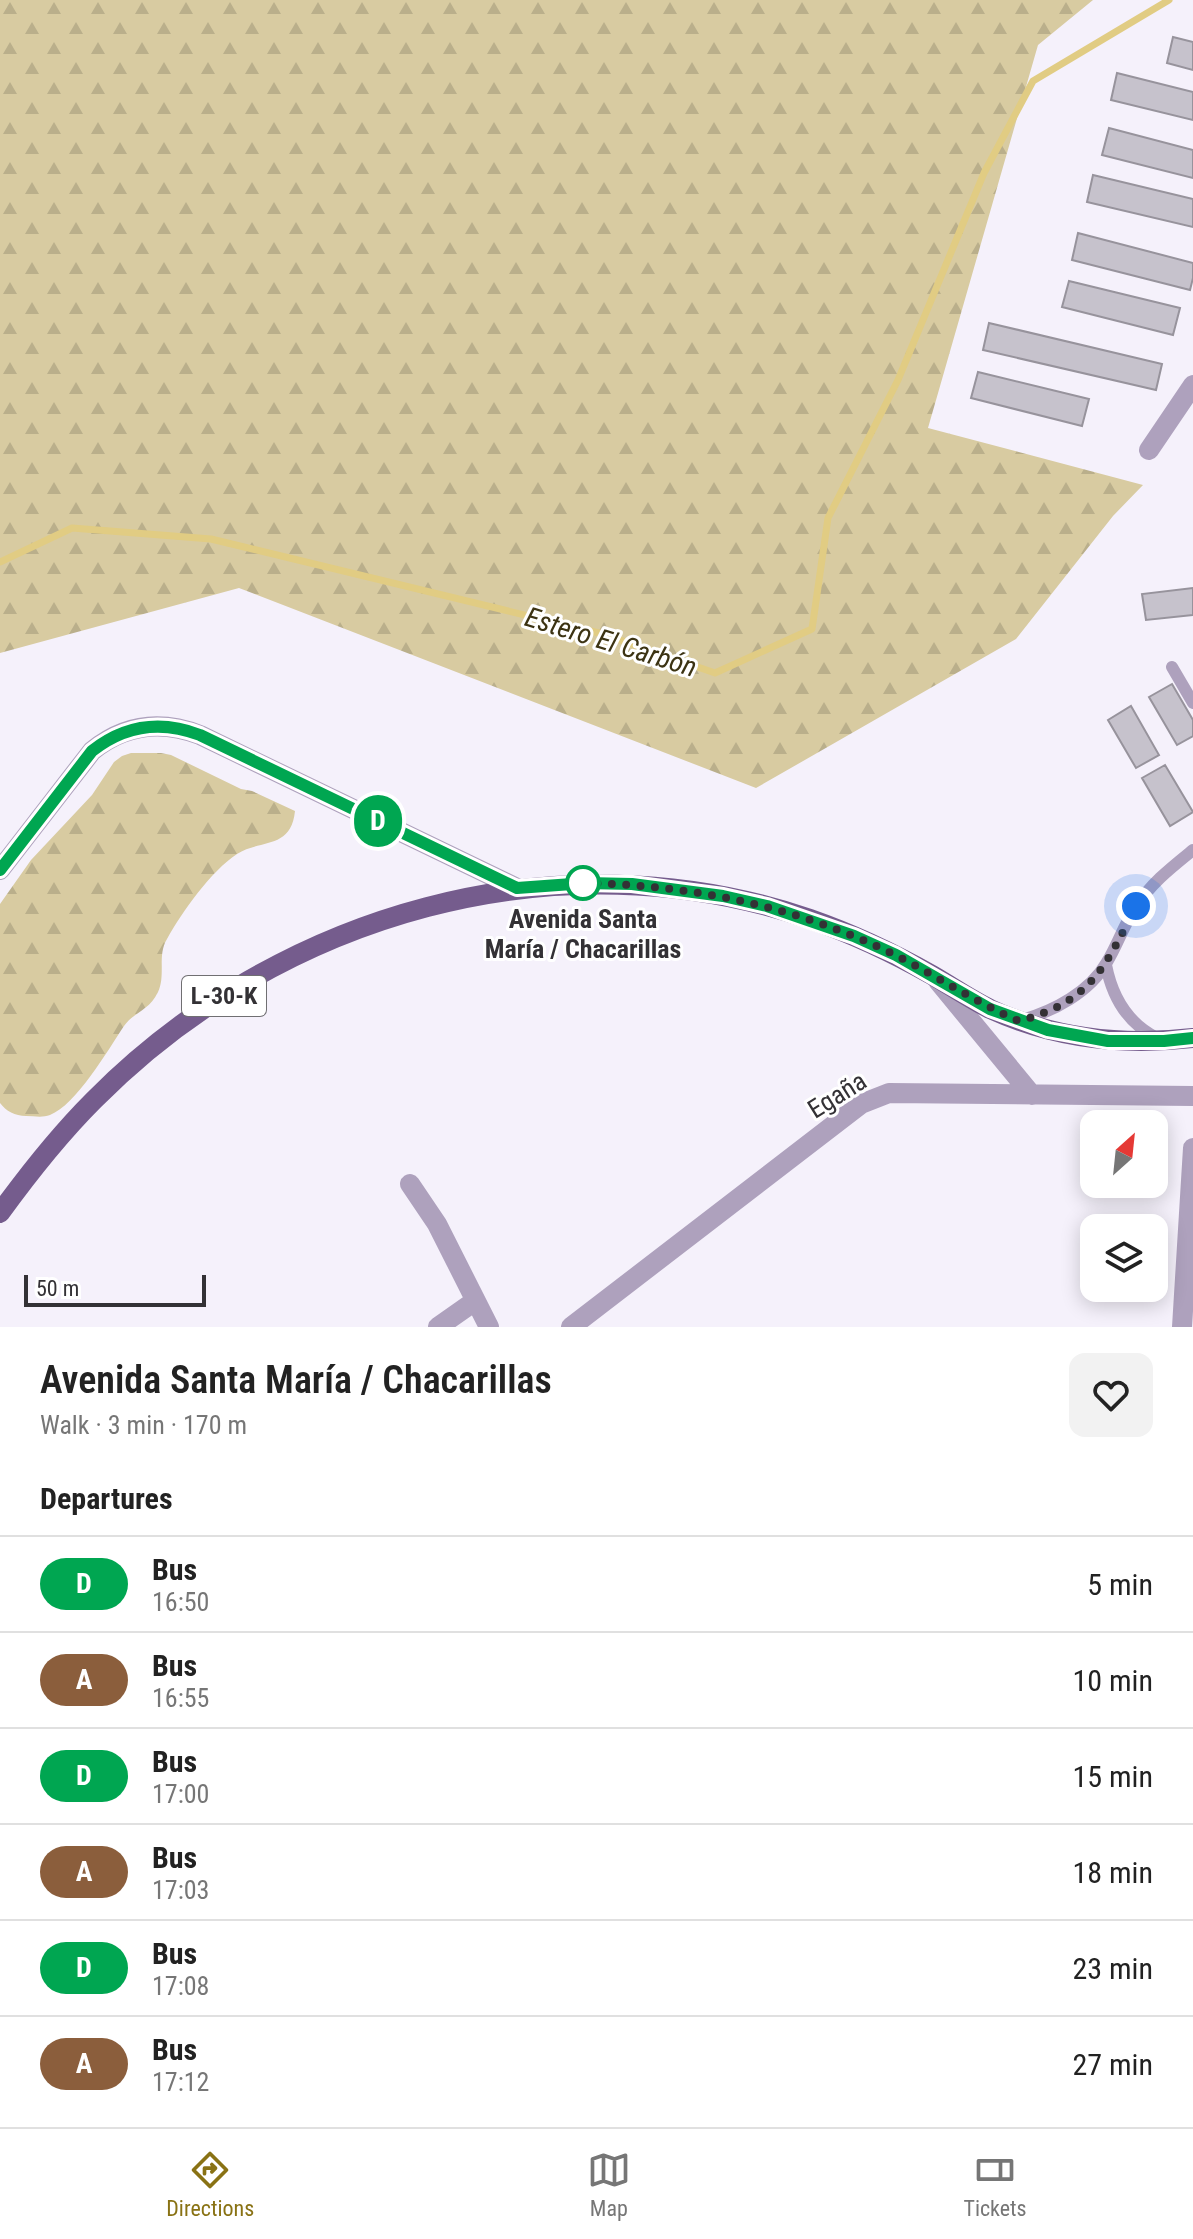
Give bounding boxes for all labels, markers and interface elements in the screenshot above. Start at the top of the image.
water label: Estero El Carbón [521,600,701,684]
line badge: D [352,795,404,847]
text: D [370,804,386,837]
marker: Avenida Santa María / Chacarillas [566,866,600,900]
your location [1116,886,1156,926]
place label: Avenida Santa María / Chacarillas [485,904,681,964]
road number: L-30-K [182,976,266,1016]
street label: Egaña [802,1066,872,1124]
north arrow [1080,1110,1168,1198]
map controls [1080,1110,1168,1302]
button: layers [1080,1214,1168,1302]
scale bar [24,1271,206,1307]
text: 50 m [36,1276,79,1301]
button: heart [1069,1353,1153,1437]
text: Avenida Santa María / Chacarillas [40,1358,552,1402]
text: Walk · 3 min · 170 m [40,1410,247,1440]
text: Departures [40,1481,173,1516]
text: Bus [152,1552,197,1587]
text: D [76,1567,92,1600]
text: 5 min [1087,1567,1153,1602]
text: 16:50 [152,1587,209,1617]
text: Bus [152,1648,197,1683]
text: A [76,1663,92,1696]
text: 10 min [1072,1663,1153,1698]
text: 16:55 [152,1683,209,1713]
text: Bus [152,1744,197,1779]
text: D [76,1759,92,1792]
text: 15 min [1072,1759,1153,1794]
text: 17:00 [152,1779,209,1809]
text: Bus [152,1840,197,1875]
text: A [76,1855,92,1888]
text: 18 min [1072,1855,1153,1890]
text: 17:03 [152,1875,209,1905]
text: Bus [152,1936,197,1971]
text: D [76,1951,92,1984]
text: 23 min [1072,1951,1153,1986]
text: 17:08 [152,1971,209,2001]
text: Bus [152,2032,197,2067]
text: A [76,2047,92,2080]
text: 27 min [1072,2047,1153,2082]
text: 17:12 [152,2067,209,2097]
tab: Directions [166,2148,254,2221]
tab: Map [587,2148,631,2221]
tab: Tickets [963,2148,1027,2221]

